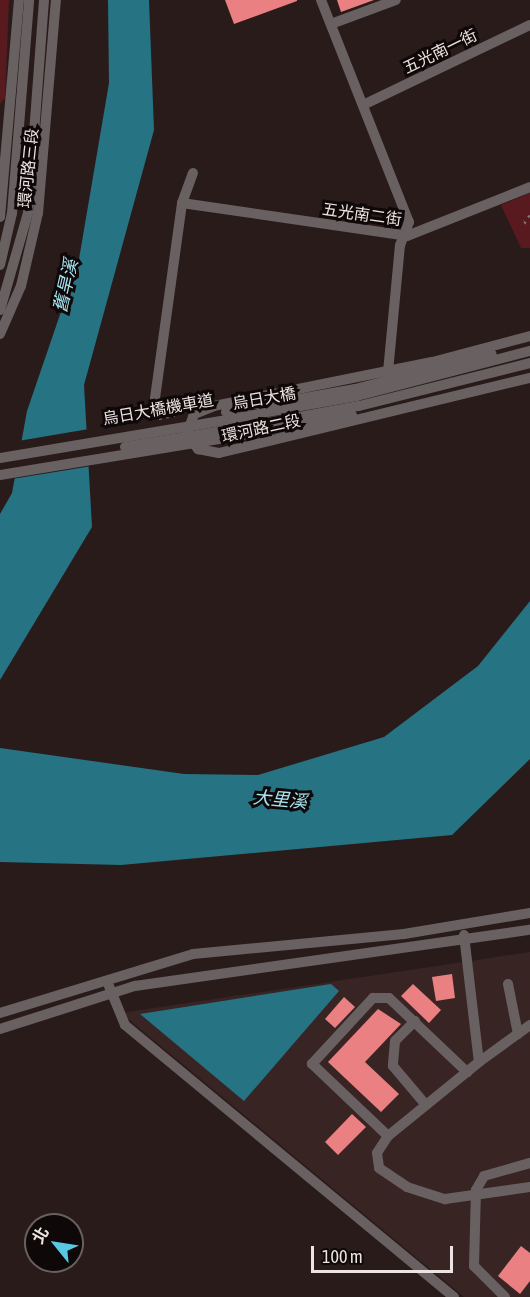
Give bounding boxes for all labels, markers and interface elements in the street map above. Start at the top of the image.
street label: 五光南一街 [400,25,480,77]
street label: 環河路三段 [14,127,42,209]
street label: 五光南二街 [321,199,403,229]
water label: 舊旱溪 [49,257,83,315]
street label: 烏日大橋 [231,383,297,413]
street label: 烏日大橋機車道 [101,390,215,428]
street label: 環河路二段 [220,410,302,446]
water label: 大里溪 [252,787,308,813]
north arrow [24,1213,84,1273]
text: 北 [28,1224,52,1246]
scale bar [314,1234,456,1272]
text: 100 m [322,1246,363,1267]

